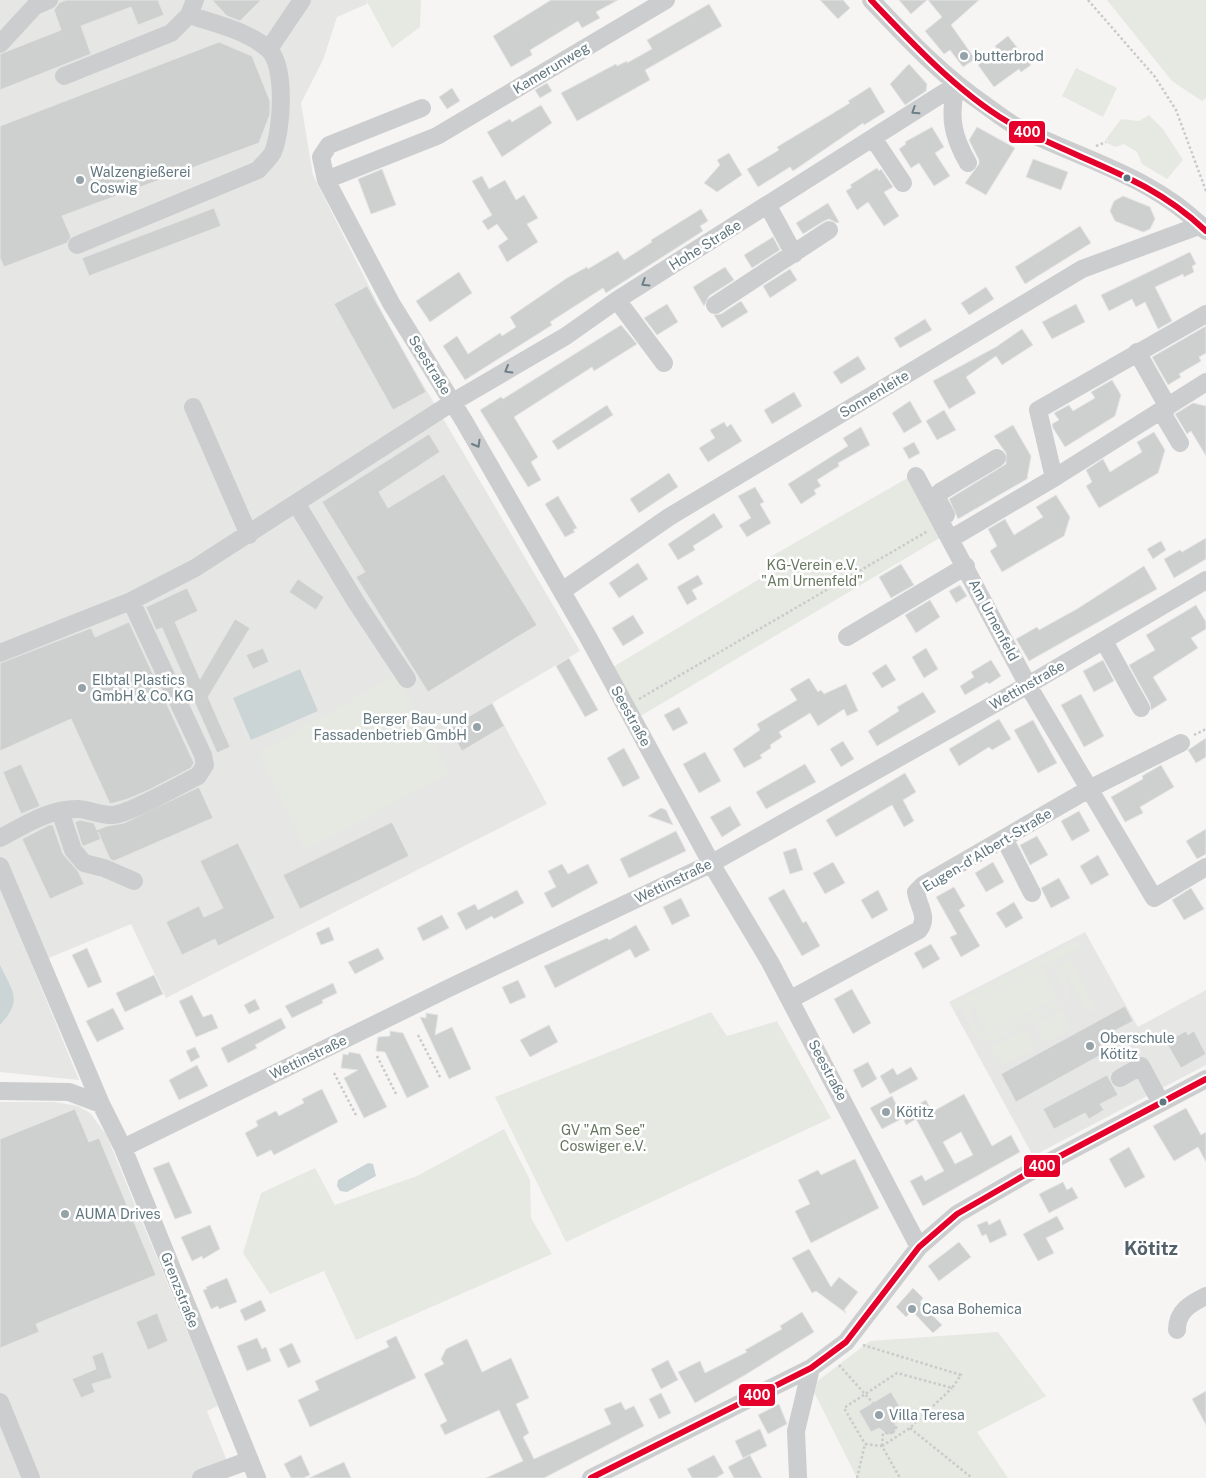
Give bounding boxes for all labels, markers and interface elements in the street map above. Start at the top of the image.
street label: Kamerunweg [510,39,592,97]
place label: butterbrod [974,48,1044,64]
marker: butterbrod [958,50,970,62]
one-way arrow [911,105,920,115]
line badge: 400 [1008,120,1046,144]
text: 400 [1013,124,1041,140]
place label: Walzengießerei Coswig [90,164,191,196]
unlabelled marker [1122,173,1132,183]
marker: Walzengießerei Coswig [74,174,86,186]
street label: Hohe Straße [666,217,744,273]
one-way arrow [641,276,650,286]
street label: Seestraße [406,332,454,398]
one-way arrow [504,363,513,373]
street label: Sonnenleite [836,367,912,421]
one-way arrow [471,439,481,448]
park label: KG-Verein e.V. "Am Urnenfeld" [761,557,863,589]
street label: Am Urnenfeld [966,576,1022,664]
street label: Wettinstraße [987,657,1067,713]
place label: Elbtal Plastics GmbH & Co. KG [92,672,194,704]
marker: Elbtal Plastics GmbH & Co. KG [76,682,88,694]
street label: Seestraße [608,683,654,749]
place label: Berger Bau- und Fassadenbetrieb GmbH [314,711,467,743]
marker: Berger Bau- und Fassadenbetrieb GmbH [471,721,483,733]
street label: Eugen-d'Albert-Straße [920,805,1054,895]
street label: Wettinstraße [632,855,714,907]
place label: Oberschule Kötitz [1100,1030,1175,1062]
street label: Wettinstraße [267,1031,349,1083]
street label: Seestraße [805,1037,851,1103]
marker: Oberschule Kötitz [1084,1040,1096,1052]
unlabelled marker [1158,1097,1168,1107]
place label: Kötitz [896,1104,934,1120]
marker: Kötitz [880,1106,892,1118]
park label: GV "Am See" Coswiger e.V. [560,1122,646,1154]
line badge: 400 [1023,1154,1061,1178]
text: 400 [1028,1158,1056,1174]
place label: AUMA Drives [75,1206,161,1222]
marker: AUMA Drives [59,1208,71,1220]
district label: Kötitz [1124,1237,1178,1259]
street label: Grenzstraße [158,1250,202,1330]
place label: Casa Bohemica [922,1301,1022,1317]
marker: Casa Bohemica [906,1303,918,1315]
line badge: 400 [738,1383,776,1407]
text: 400 [743,1387,771,1403]
place label: Villa Teresa [889,1407,965,1423]
marker: Villa Teresa [873,1409,885,1421]

